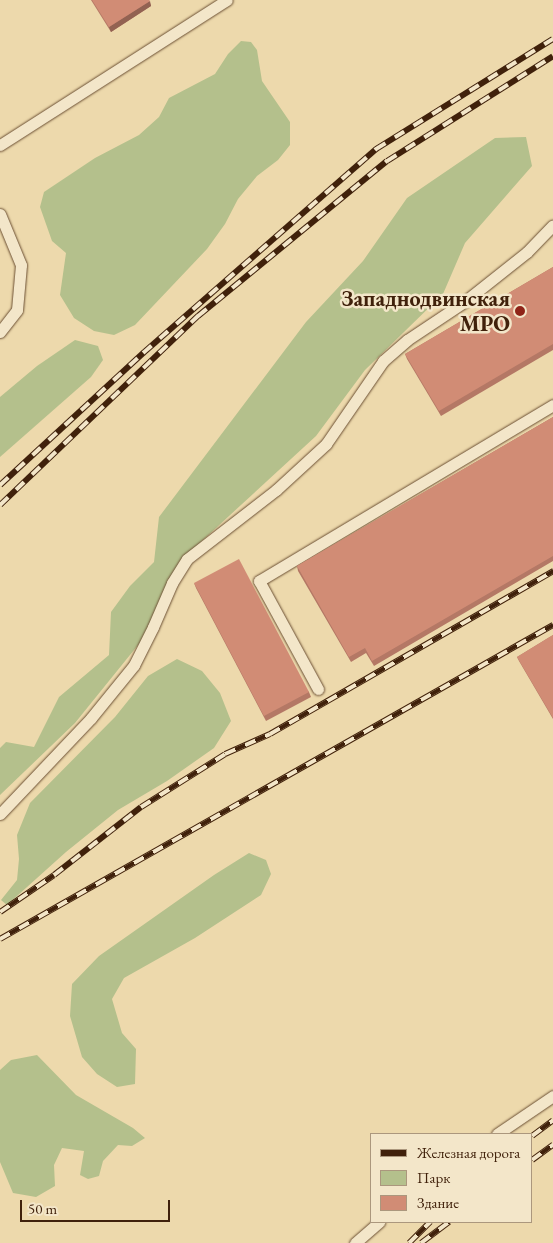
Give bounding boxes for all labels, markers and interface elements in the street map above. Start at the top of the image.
place label: Западнодвинская МРО [341,285,510,336]
marker: Западнодвинская МРО [514,305,526,317]
legend [370,1133,533,1223]
text: Железная дорога [417,1143,520,1162]
text: Парк [417,1168,450,1187]
scale bar [22,1190,172,1222]
text: Здание [417,1193,459,1212]
text: 50 m [28,1199,57,1218]

